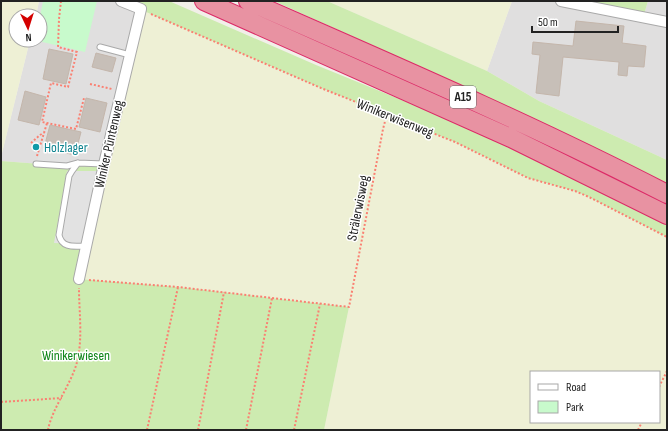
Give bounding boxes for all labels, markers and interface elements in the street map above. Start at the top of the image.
north arrow [8,8,48,48]
scale bar [532,8,618,34]
text: 50 m [538,15,558,30]
text: N [25,31,32,44]
road number: A15 [450,86,476,108]
street label: Winikerwisenweg [354,95,436,141]
street label: Winiker Püntenweg [91,98,127,190]
place label: Holzlager [44,139,88,156]
marker: Holzlager [31,142,41,152]
street label: Strälerwisweg [343,173,373,242]
park label: Winikerwiesen [42,347,110,364]
legend [530,371,660,423]
text: Road [566,380,586,395]
text: Park [566,400,584,415]

